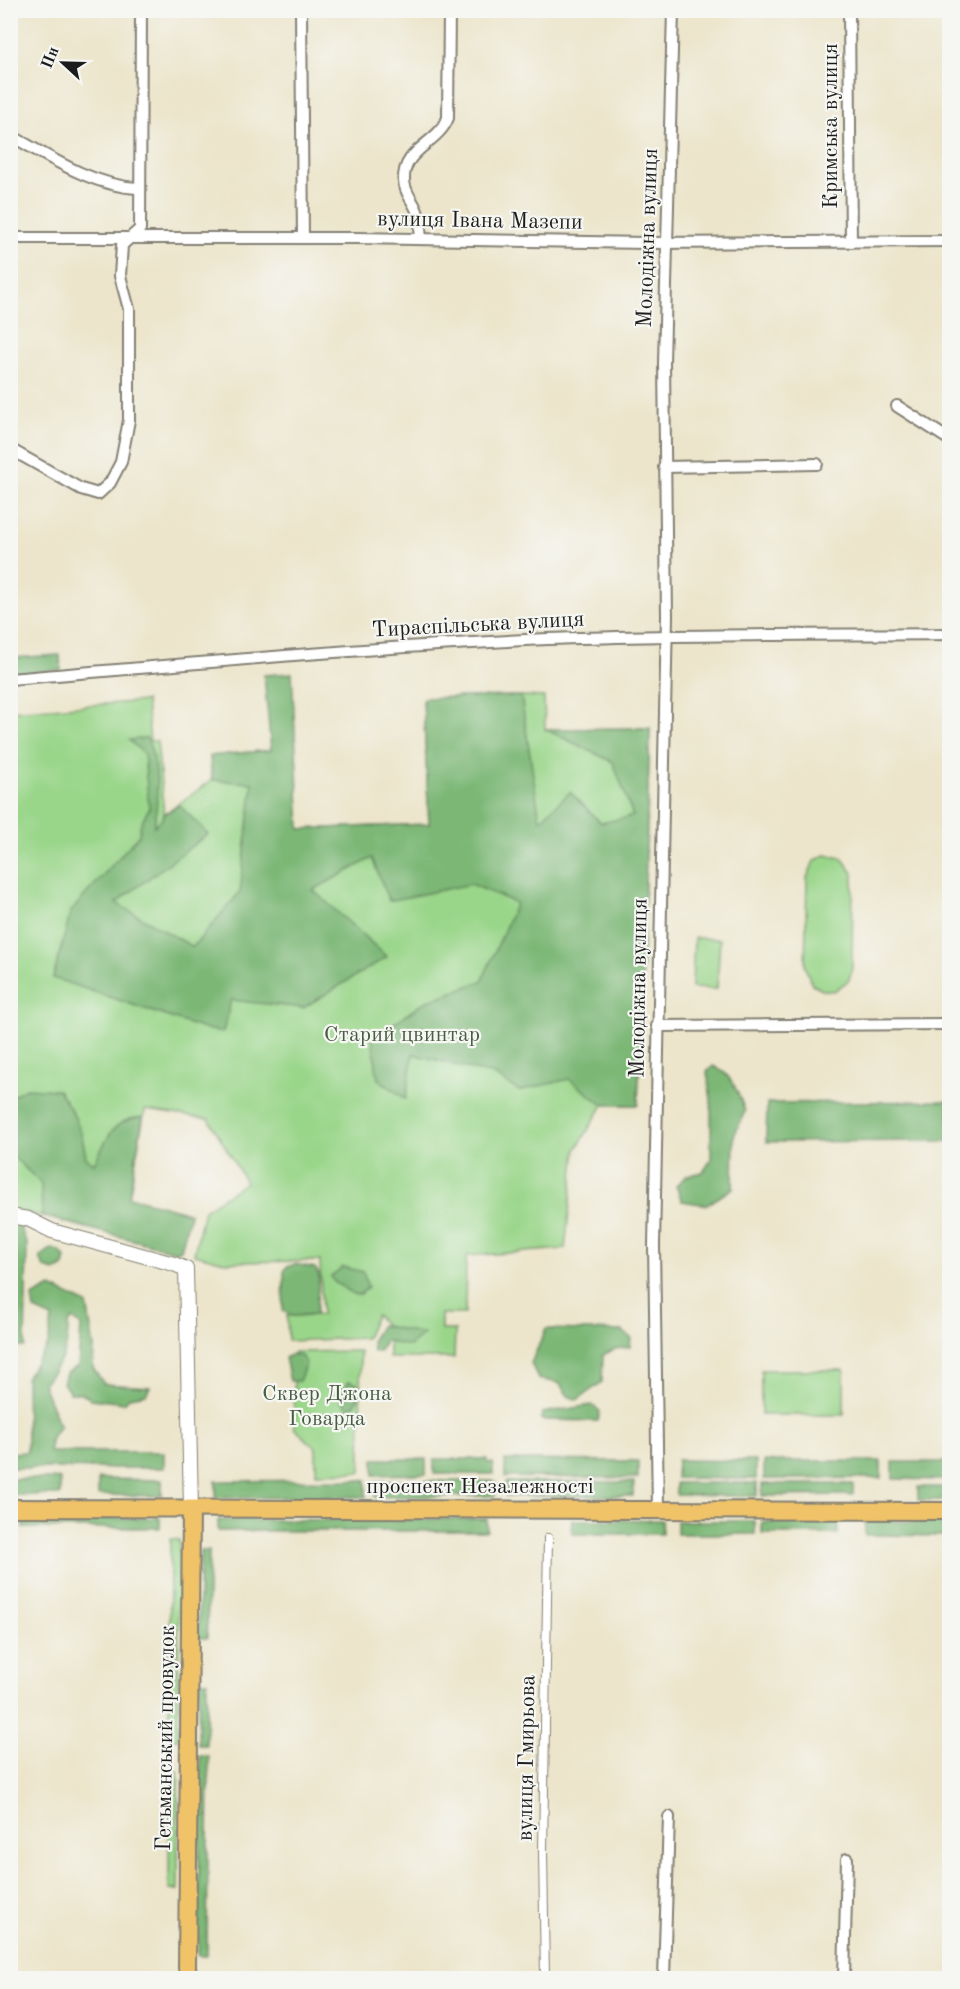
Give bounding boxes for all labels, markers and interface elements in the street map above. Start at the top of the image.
north arrow [33,33,93,93]
street label: Кримська вулиця [820,43,842,209]
text: Пн [39,45,62,71]
street label: Молодіжна вулиця [634,148,662,328]
street label: вулиця Івана Мазепи [377,208,583,234]
street label: Тираспільська вулиця [371,608,585,642]
street label: Молодіжна вулиця [626,898,652,1078]
park label: Старий цвинтар [324,1024,480,1046]
park label: Сквер Джона Говарда [262,1383,392,1430]
street label: проспект Незалежності [366,1476,594,1498]
street label: Гетьманський провулок [153,1625,179,1851]
street label: вулиця Гмирьова [515,1675,539,1841]

